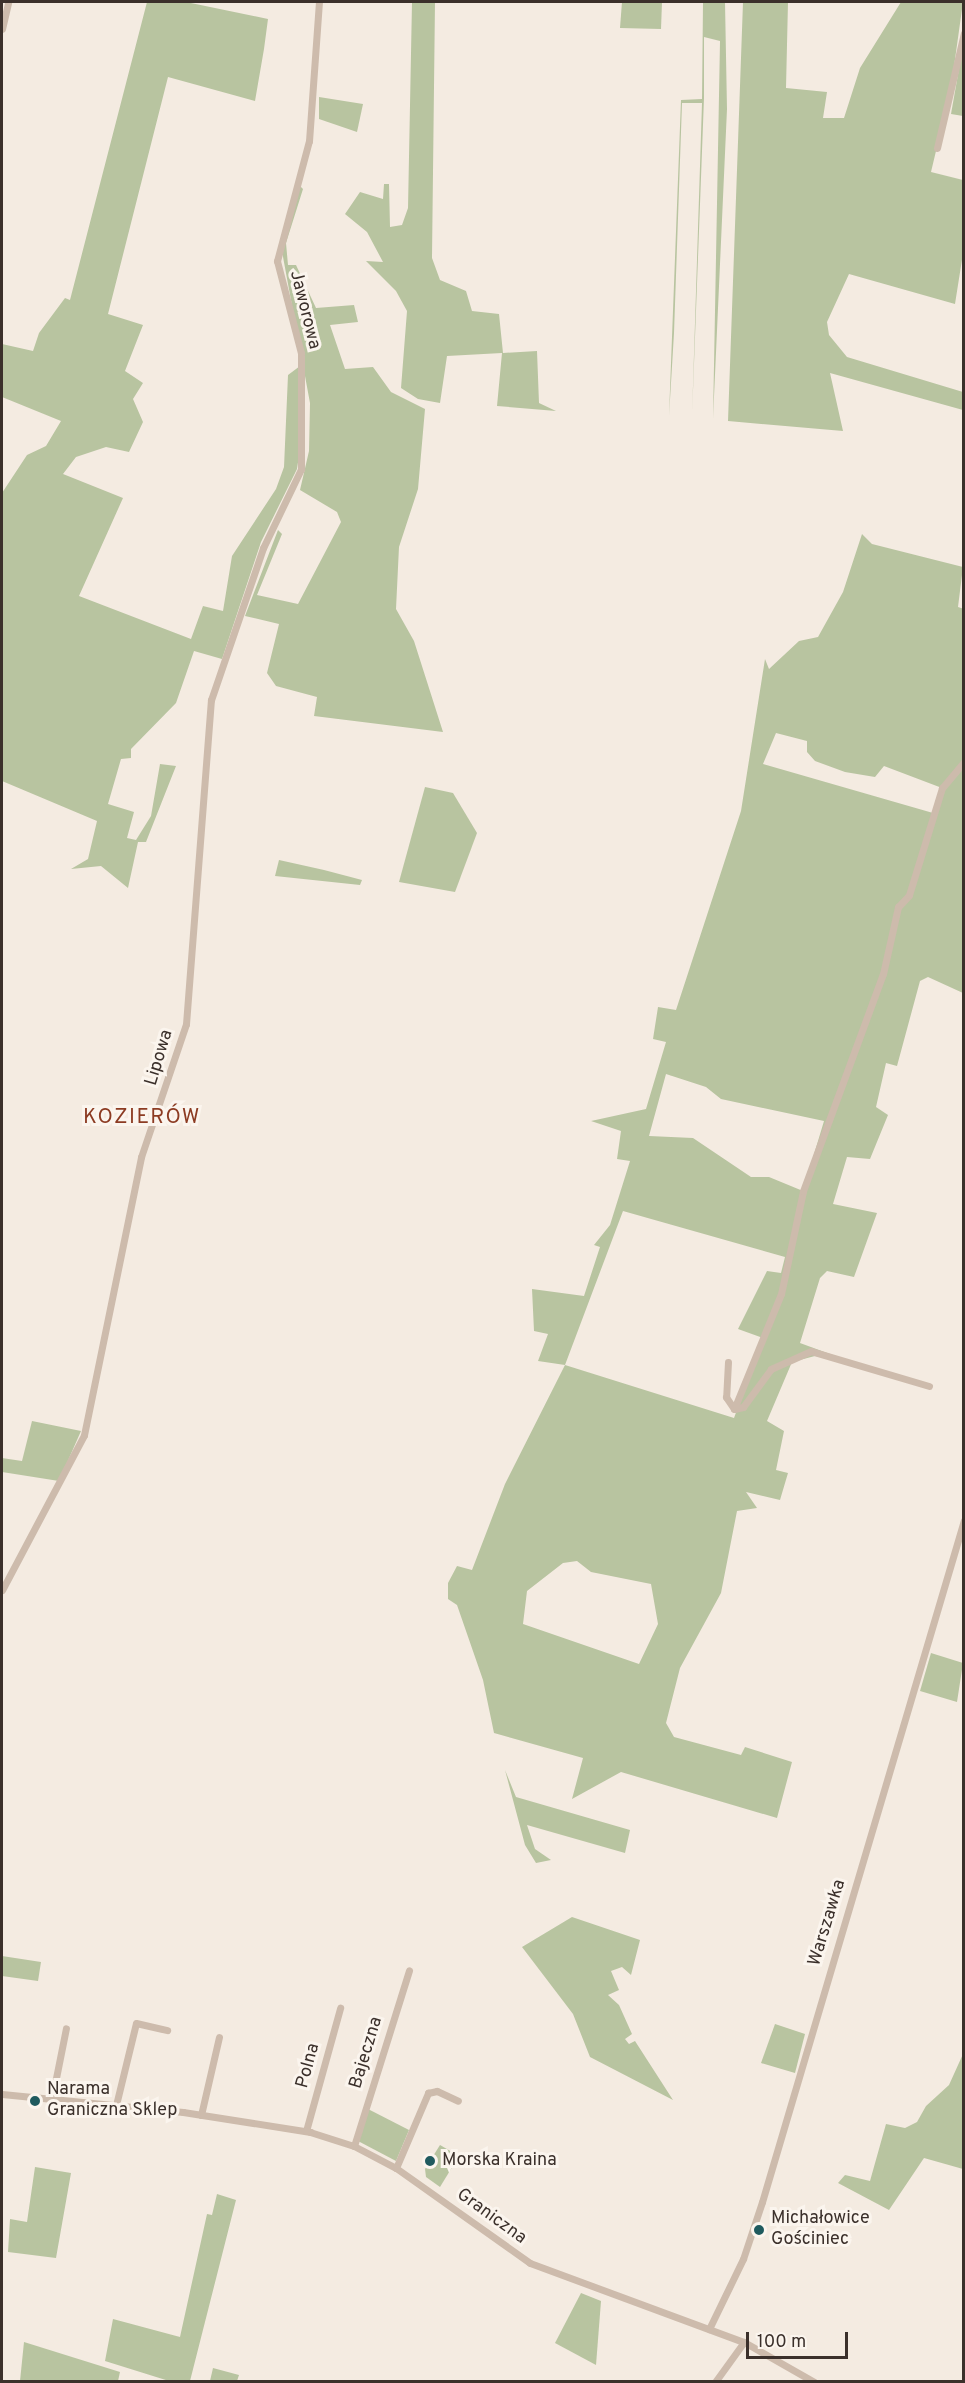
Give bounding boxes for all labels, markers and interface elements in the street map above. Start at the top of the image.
street label: Jaworowa [284,268,324,352]
street label: Lipowa [141,1028,179,1088]
district label: KOZIERÓW [83,1105,201,1131]
street label: Warszawka [805,1877,851,1969]
street label: Bajeczna [346,2014,388,2092]
street label: Polna [293,2041,325,2091]
place label: Narama Graniczna Sklep [47,2080,177,2122]
marker: Narama Graniczna Sklep [28,2094,42,2108]
place label: Morska Kraina [442,2150,557,2172]
marker: Morska Kraina [423,2154,437,2168]
street label: Graniczna [452,2184,530,2250]
place label: Michałowice Gościniec [771,2209,870,2252]
marker: Michałowice Gościniec [752,2223,766,2237]
scale bar [749,2320,851,2358]
text: 100 m [757,2331,806,2354]

